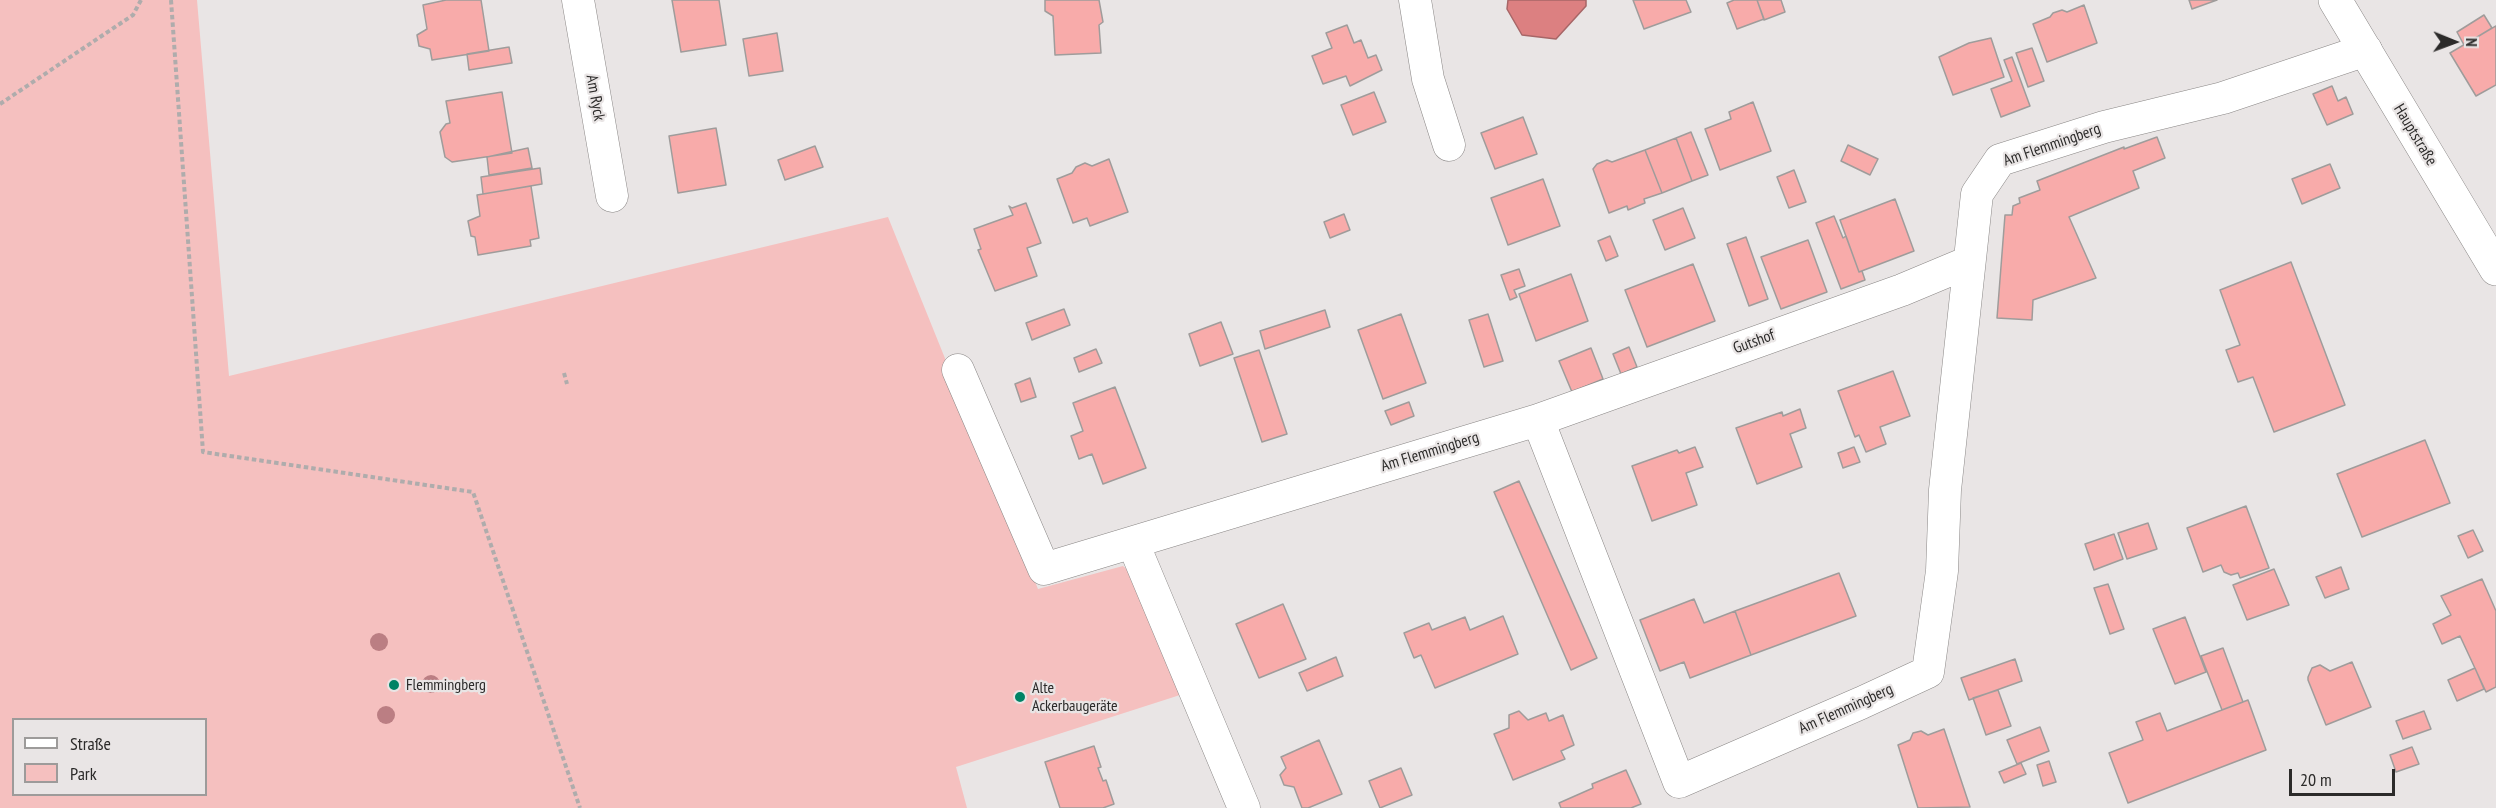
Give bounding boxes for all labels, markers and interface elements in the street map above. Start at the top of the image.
north arrow [2424,12,2484,72]
text: N [2462,38,2482,47]
street label: Am Ryck [582,73,608,123]
street label: Hauptstraße [2389,101,2441,169]
street label: Am Flemmingberg [2001,119,2103,171]
street label: Gutshof [1731,326,1777,358]
street label: Am Flemmingberg [1379,428,1481,476]
place label: Flemmingberg [406,675,486,695]
marker: Flemmingberg [387,678,401,692]
place label: Alte Ackerbaugeräte [1032,678,1118,716]
street label: Am Flemmingberg [1796,680,1896,738]
marker: Alte Ackerbaugeräte [1013,690,1027,704]
legend [12,718,207,796]
text: Straße [70,732,111,755]
scale bar [2292,757,2398,795]
text: Park [70,762,97,785]
text: 20 m [2300,768,2332,791]

